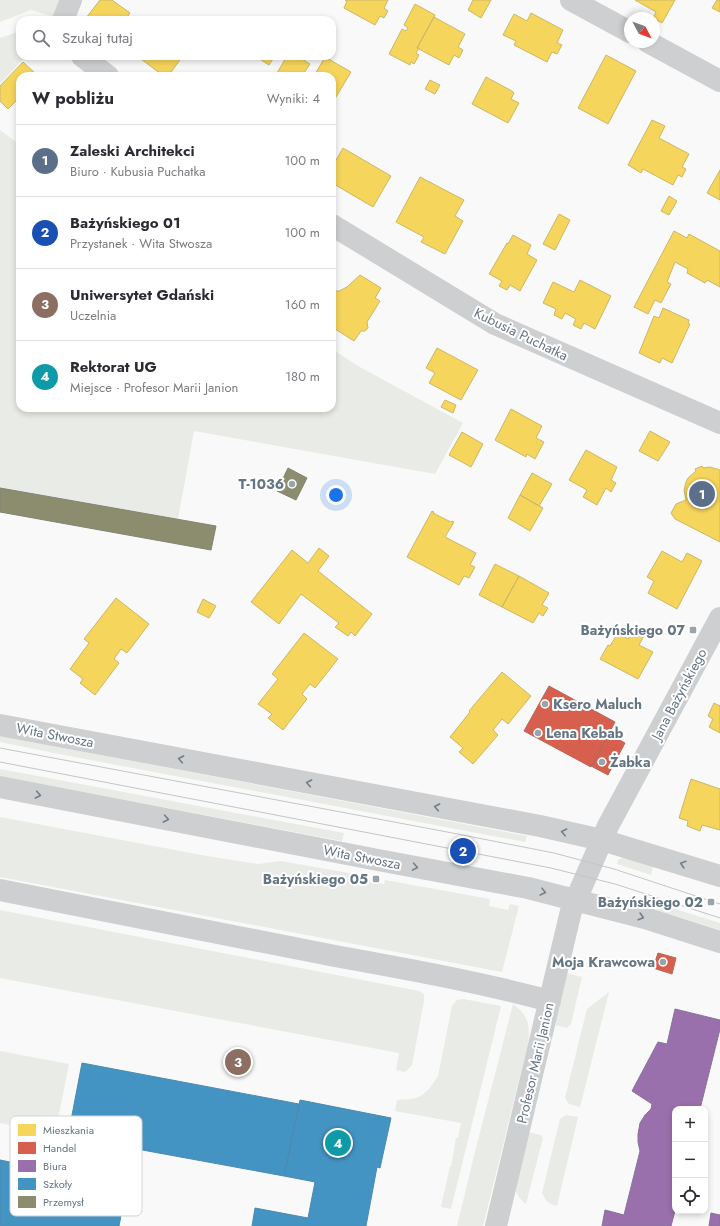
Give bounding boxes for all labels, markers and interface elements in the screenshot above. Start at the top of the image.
north arrow [624,12,660,48]
search box [16,16,336,60]
icon: search [30,27,52,49]
text: Szukaj tutaj [62,27,133,49]
text: W pobliżu [32,86,114,110]
text: Wyniki: 4 [267,89,320,108]
text: Zaleski Architekci [70,140,195,162]
text: 1 [42,151,48,170]
text: 100 m [285,151,320,170]
text: Biuro · Kubusia Puchatka [70,162,205,181]
text: Bażyńskiego 01 [70,212,181,234]
text: 2 [41,223,49,242]
text: 100 m [285,223,320,242]
text: Przystanek · Wita Stwosza [70,234,212,253]
text: Uniwersytet Gdański [70,284,214,306]
text: 3 [41,295,49,314]
text: 160 m [285,295,320,314]
street label: Kubusia Puchatka [471,303,571,365]
text: Uczelnia [70,306,116,325]
text: Rektorat UG [70,356,157,378]
text: 4 [40,367,50,386]
text: 180 m [285,367,320,386]
text: Miejsce · Profesor Marii Janion [70,378,238,397]
place label: T-1036 [239,474,284,494]
marker: T-1036 [287,479,297,489]
pin: 1 [689,479,715,509]
your location [326,485,346,505]
place label: Bażyńskiego 07 [580,620,686,640]
marker: Bażyńskiego 07 [688,625,698,635]
street label: Jana Bażyńskiego [645,644,712,745]
place label: Ksero Maluch [553,694,642,714]
marker: Ksero Maluch [540,699,550,709]
street label: Wita Stwosza [15,718,95,752]
place label: Lena Kebab [546,723,624,743]
marker: Lena Kebab [533,728,543,738]
place label: Żabka [610,752,651,772]
one-way arrow [178,755,184,764]
marker: Żabka [597,757,607,767]
one-way arrow [306,779,312,788]
one-way arrow [35,790,41,798]
one-way arrow [433,803,440,812]
one-way arrow [163,815,169,823]
one-way arrow [561,828,567,836]
pin: 2 [450,836,476,866]
street label: Wita Stwosza [322,840,402,874]
one-way arrow [679,860,686,869]
one-way arrow [412,862,418,871]
place label: Bażyńskiego 05 [263,869,368,889]
marker: Bażyńskiego 05 [371,874,381,884]
one-way arrow [540,887,546,895]
place label: Bażyńskiego 02 [598,892,703,912]
marker: Bażyńskiego 02 [706,897,716,907]
one-way arrow [637,912,644,921]
place label: Moja Krawcowa [552,952,655,972]
marker: Moja Krawcowa [658,957,668,967]
street label: Profesor Marii Janion [511,1001,559,1125]
pin: 3 [225,1047,251,1077]
map controls [672,1106,708,1214]
button: + [672,1106,708,1142]
legend [10,1116,142,1216]
text: Mieszkania [43,1122,94,1138]
pin: 4 [325,1128,351,1158]
text: Handel [43,1140,76,1156]
button: − [672,1142,708,1178]
text: Biura [43,1158,67,1174]
text: Szkoły [43,1176,72,1192]
button: locate [672,1178,708,1214]
text: Przemysł [43,1194,84,1210]

